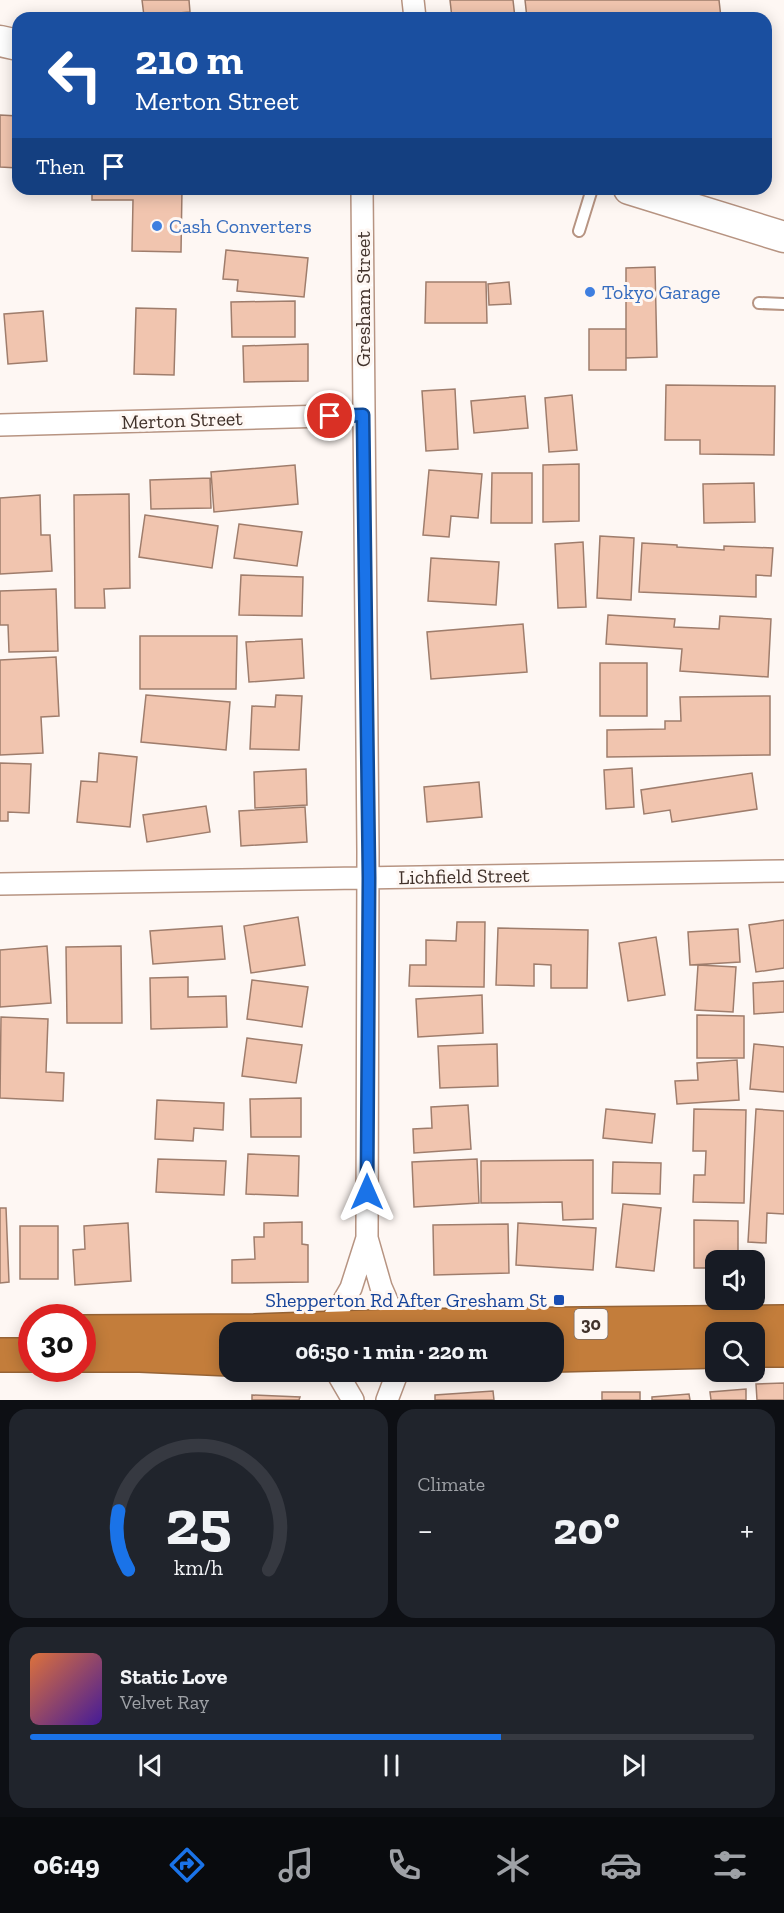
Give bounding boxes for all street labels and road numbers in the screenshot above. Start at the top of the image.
street label: Gresham Street [351,231,375,367]
street label: Merton Street [121,406,244,434]
street label: Lichfield Street [398,863,530,889]
road number: 30 [574,1309,608,1339]

